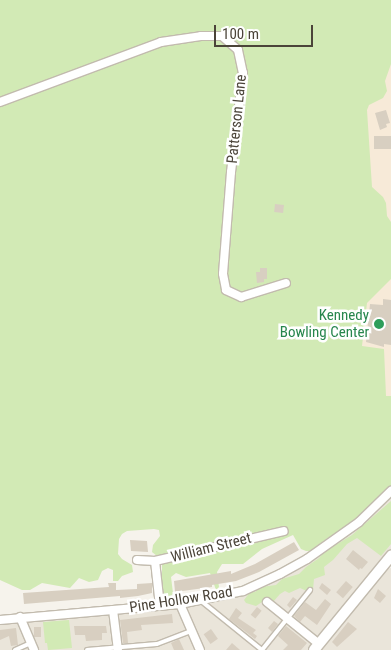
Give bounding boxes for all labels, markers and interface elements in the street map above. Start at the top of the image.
scale bar [216,15,315,47]
text: 100 m [222,25,259,43]
street label: Patterson Lane [223,74,251,164]
place label: Kennedy Bowling Center [280,306,369,341]
marker: Kennedy Bowling Center [373,318,385,330]
street label: William Street [169,529,253,567]
street label: Pine Hollow Road [128,583,234,617]

